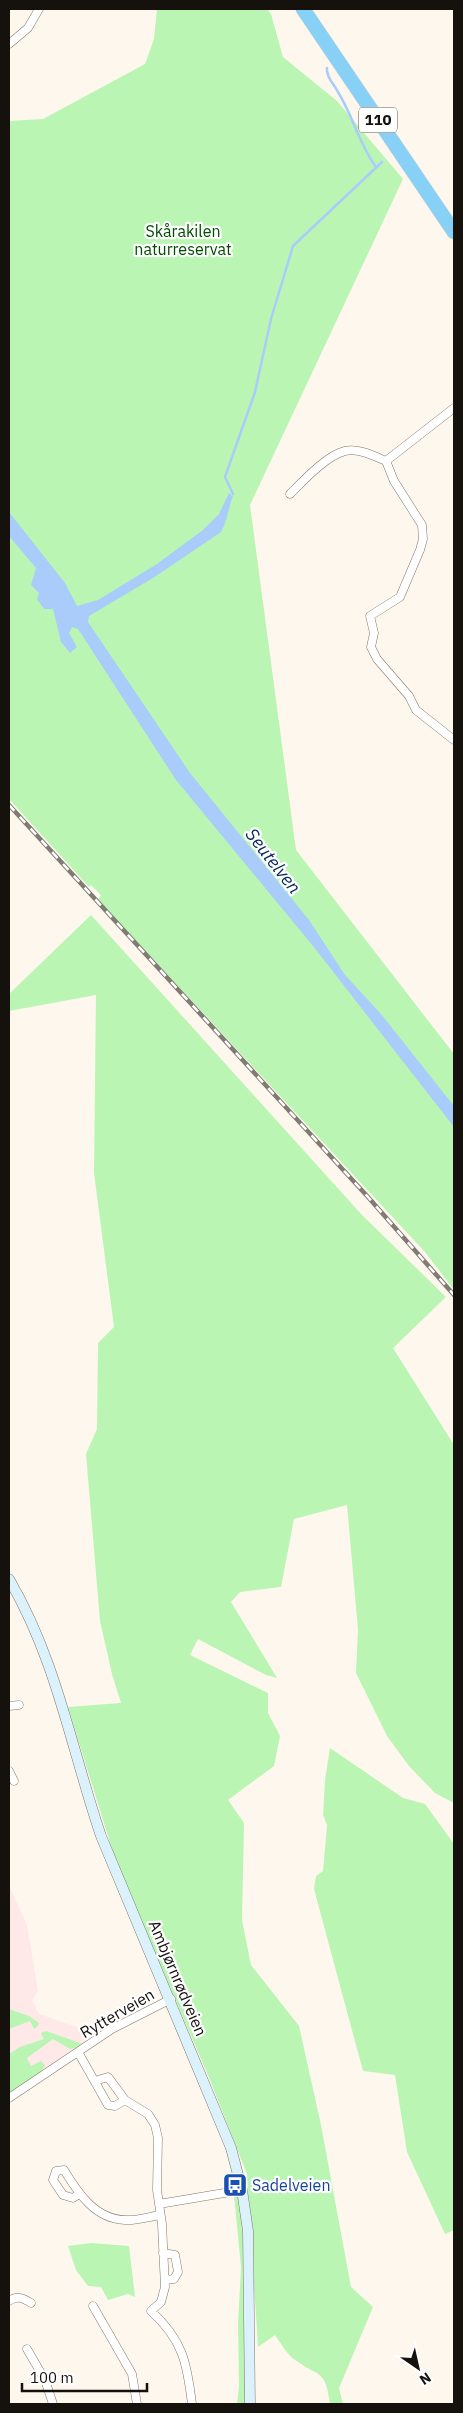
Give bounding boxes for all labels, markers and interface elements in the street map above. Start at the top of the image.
road number: 110 [359,108,397,132]
park label: Skårakilen naturreservat [134,221,232,259]
water label: Seutelven [241,823,306,898]
street label: Ambjørnrødveien [145,1917,211,2039]
street label: Rytterveien [76,1984,158,2042]
bus stop icon: Sadelveien [222,2172,248,2198]
place label: Sadelveien [252,2175,331,2195]
north arrow [393,2343,443,2393]
scale bar [22,2360,148,2392]
text: 100 m [30,2368,74,2387]
text: N [416,2368,435,2389]

